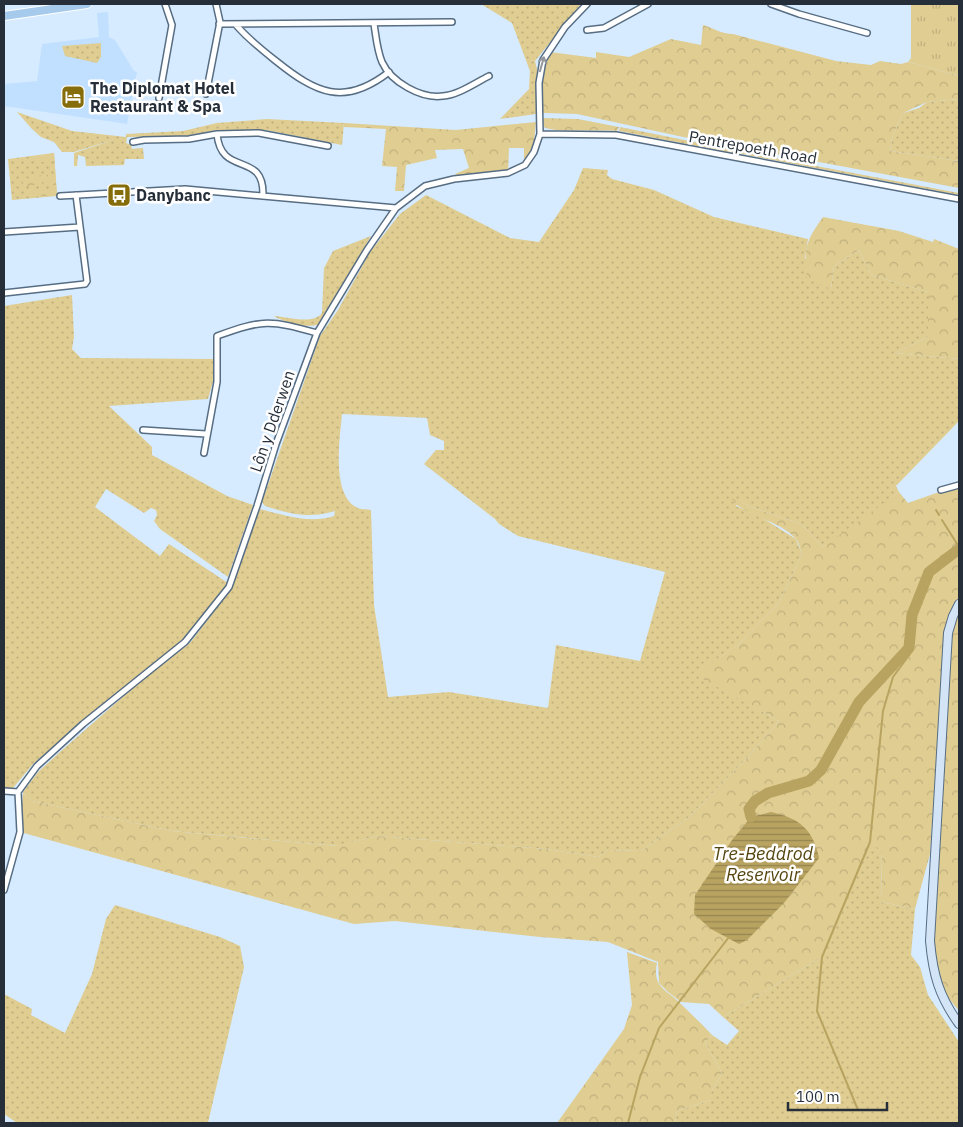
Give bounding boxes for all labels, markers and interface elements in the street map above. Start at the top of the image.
one-way arrow [538,56,548,72]
place label: The Diplomat Hotel Restaurant & Spa [90,78,235,116]
hotel icon: The Diplomat Hotel Restaurant & Spa [60,84,86,110]
street label: Pentrepoeth Road [687,126,819,168]
bus stop icon: Danybanc [106,182,132,208]
place label: Danybanc [136,185,211,205]
street label: Lôn y Dderwen [245,367,299,475]
water label: Tre-Beddrod Reservoir [713,842,814,886]
scale bar [788,1080,887,1112]
text: 100 m [796,1087,840,1106]

